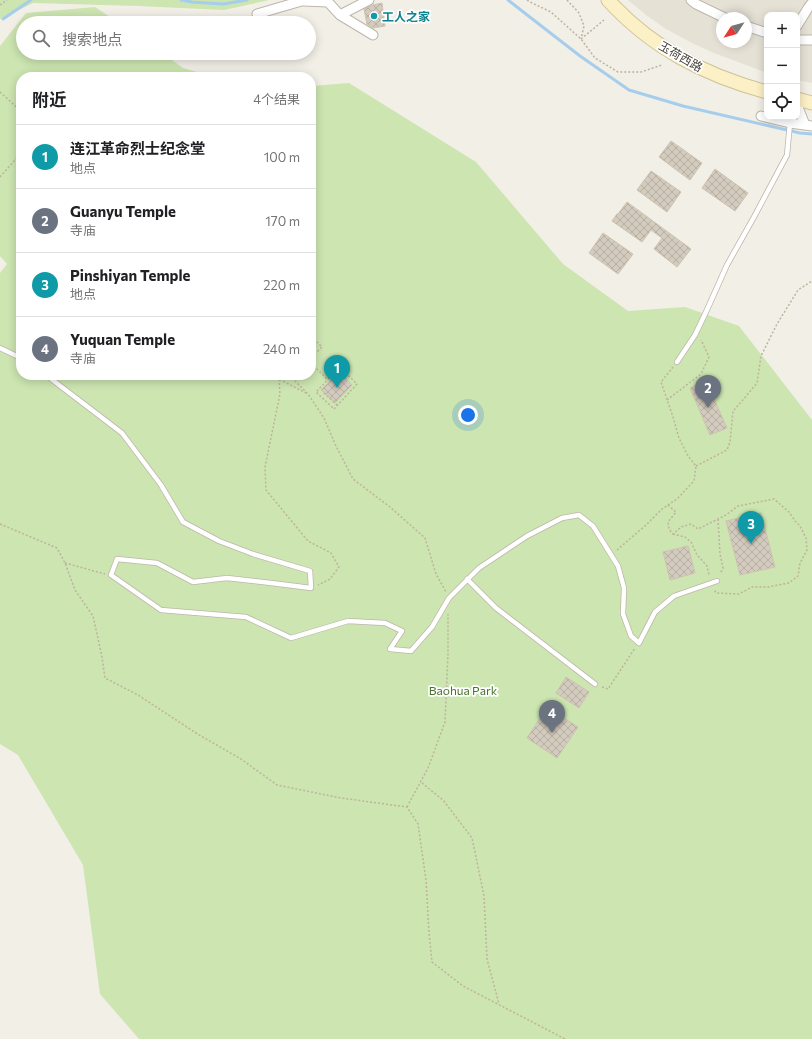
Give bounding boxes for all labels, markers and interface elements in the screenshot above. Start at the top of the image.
place label: 工人之家 [382,9,430,23]
marker: 工人之家 [369,11,379,21]
north arrow [716,12,752,48]
map controls [764,12,800,120]
button: + [764,12,800,48]
search box [16,16,316,60]
icon: search [30,27,52,49]
text: 搜索地点 [62,30,122,48]
street label: 玉荷西路 [657,38,705,74]
button: − [764,48,800,84]
button: locate [764,84,800,120]
text: 附近 [32,89,66,110]
text: 4个结果 [253,91,300,107]
text: 连江革命烈士纪念堂 [70,139,205,157]
text: 1 [42,149,48,165]
text: 100 m [264,149,300,165]
text: 地点 [70,160,96,176]
text: Guanyu Temple [70,202,176,220]
text: 2 [41,213,49,229]
text: 170 m [265,213,300,229]
text: 寺庙 [70,222,96,238]
text: Pinshiyan Temple [70,266,190,284]
text: 3 [41,277,49,293]
text: 220 m [263,277,300,293]
text: 地点 [70,286,96,302]
text: Yuquan Temple [70,330,175,348]
text: 4 [41,341,49,357]
text: 240 m [263,341,300,357]
text: 寺庙 [70,350,96,366]
pin: 1 [324,355,350,388]
pin: 2 [695,375,721,408]
your location [458,405,478,425]
pin: 3 [738,511,764,544]
park label: Baohua Park [429,683,498,697]
pin: 4 [539,700,565,733]

